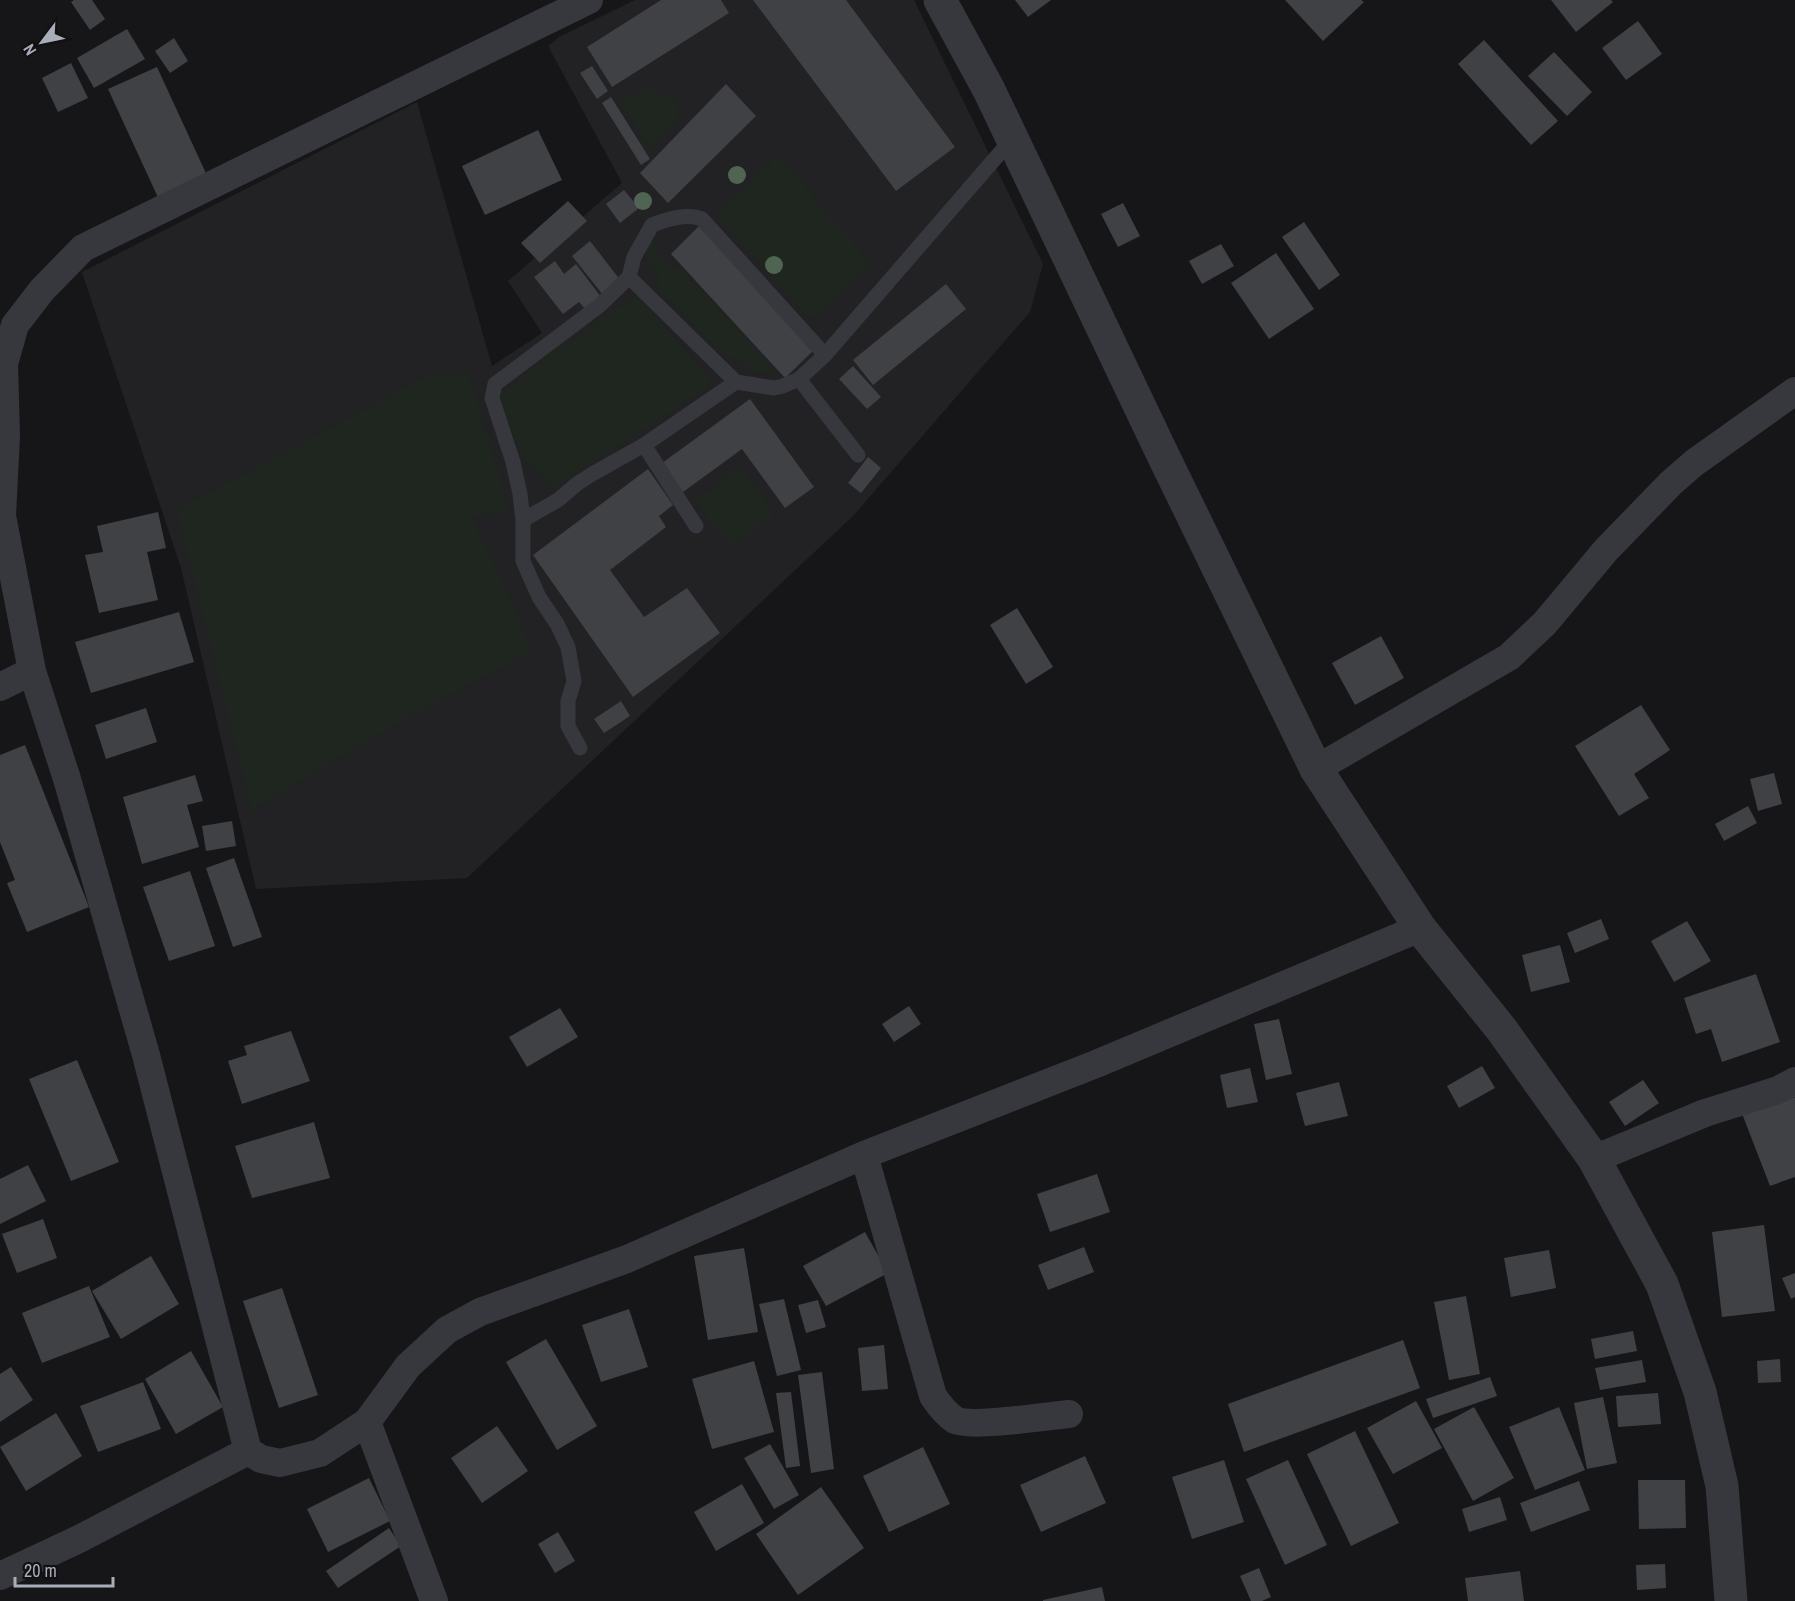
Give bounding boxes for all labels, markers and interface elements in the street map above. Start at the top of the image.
north arrow [12,12,72,72]
text: N [17,40,41,60]
scale bar [15,1550,112,1588]
text: 20 m [24,1558,57,1583]

